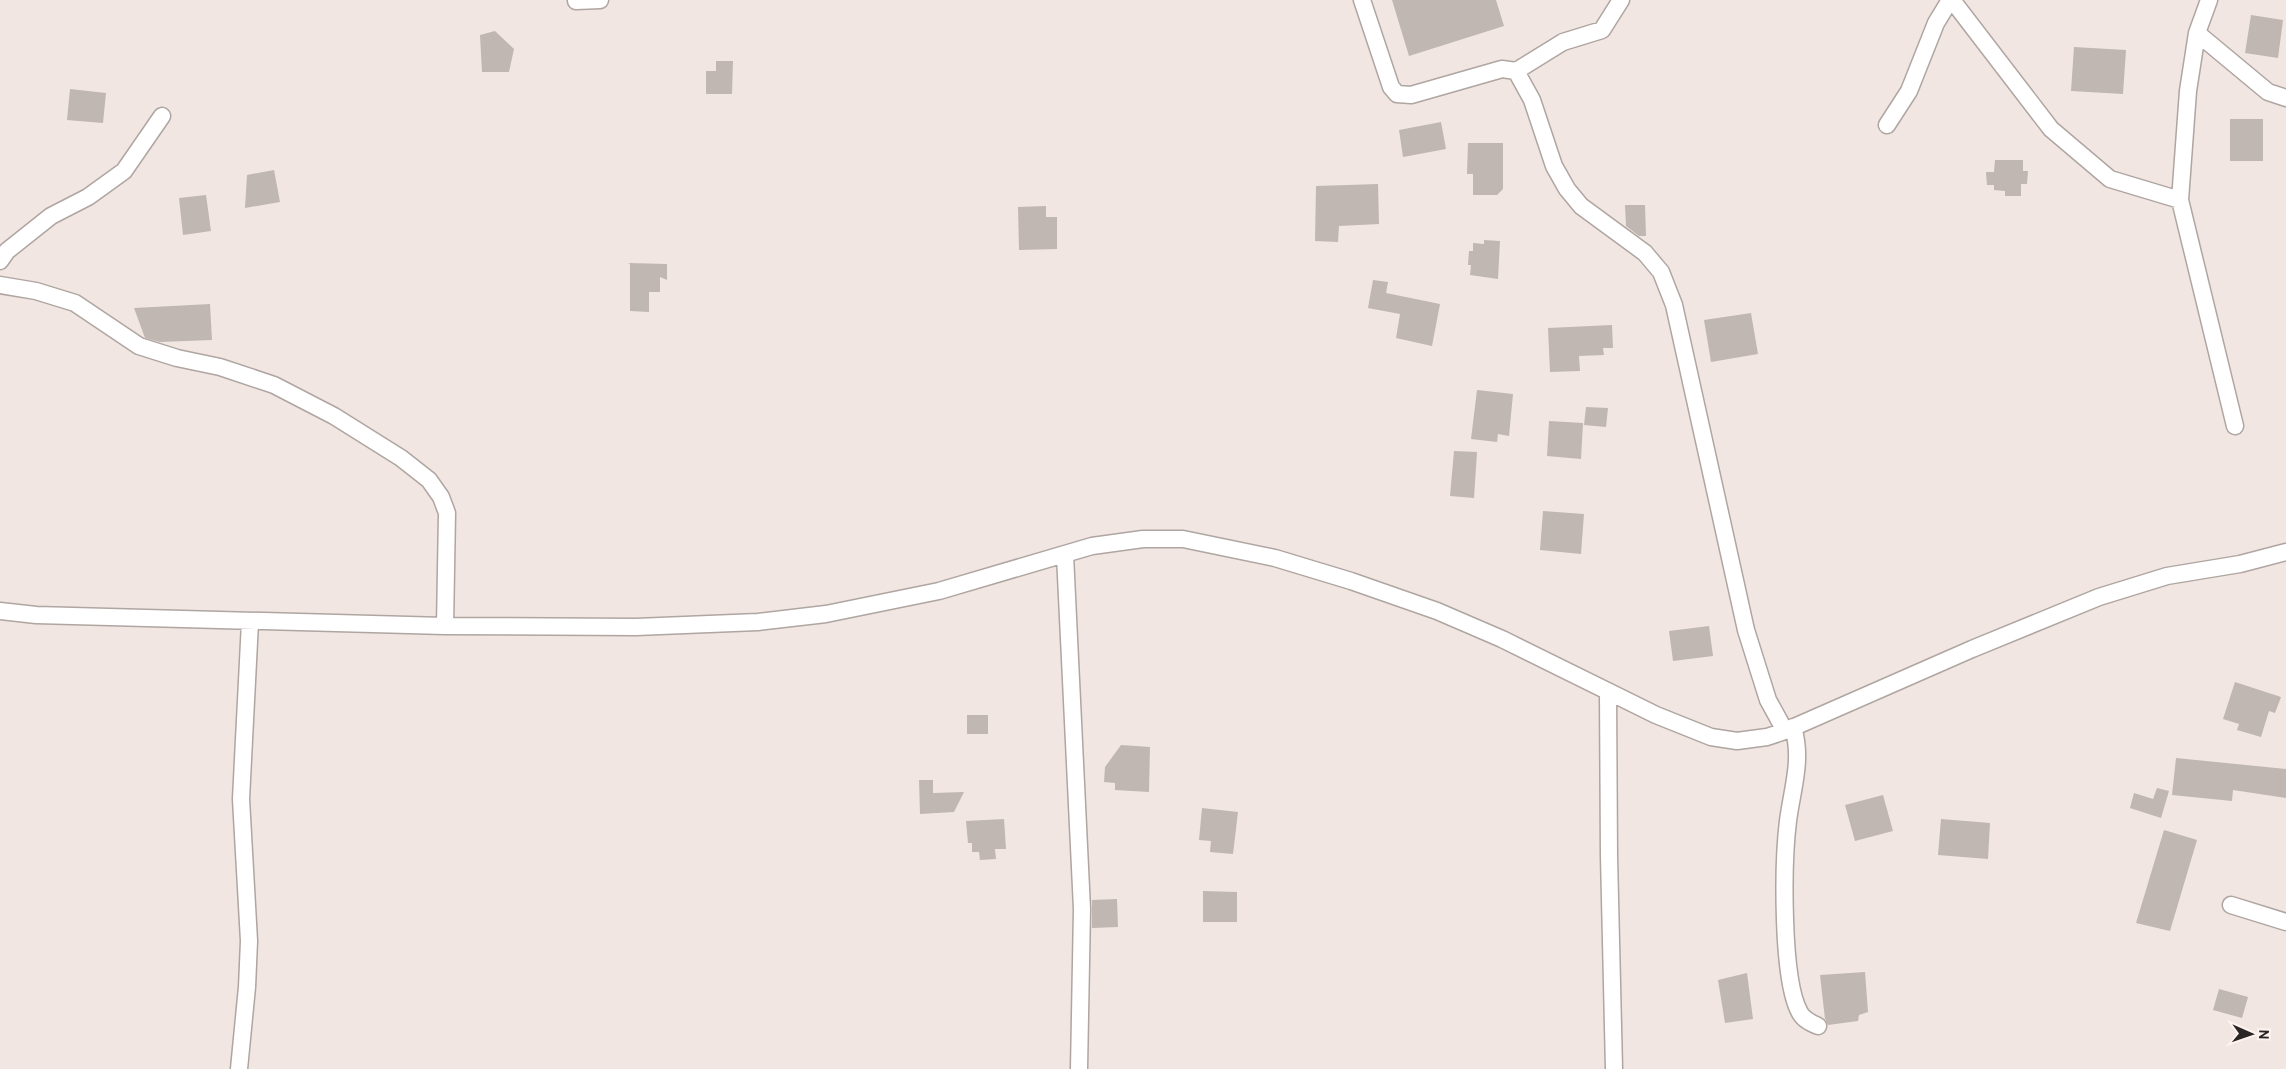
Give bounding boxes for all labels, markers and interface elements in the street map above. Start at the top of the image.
north arrow [2226,1009,2276,1059]
text: N [2254,1029,2271,1040]

